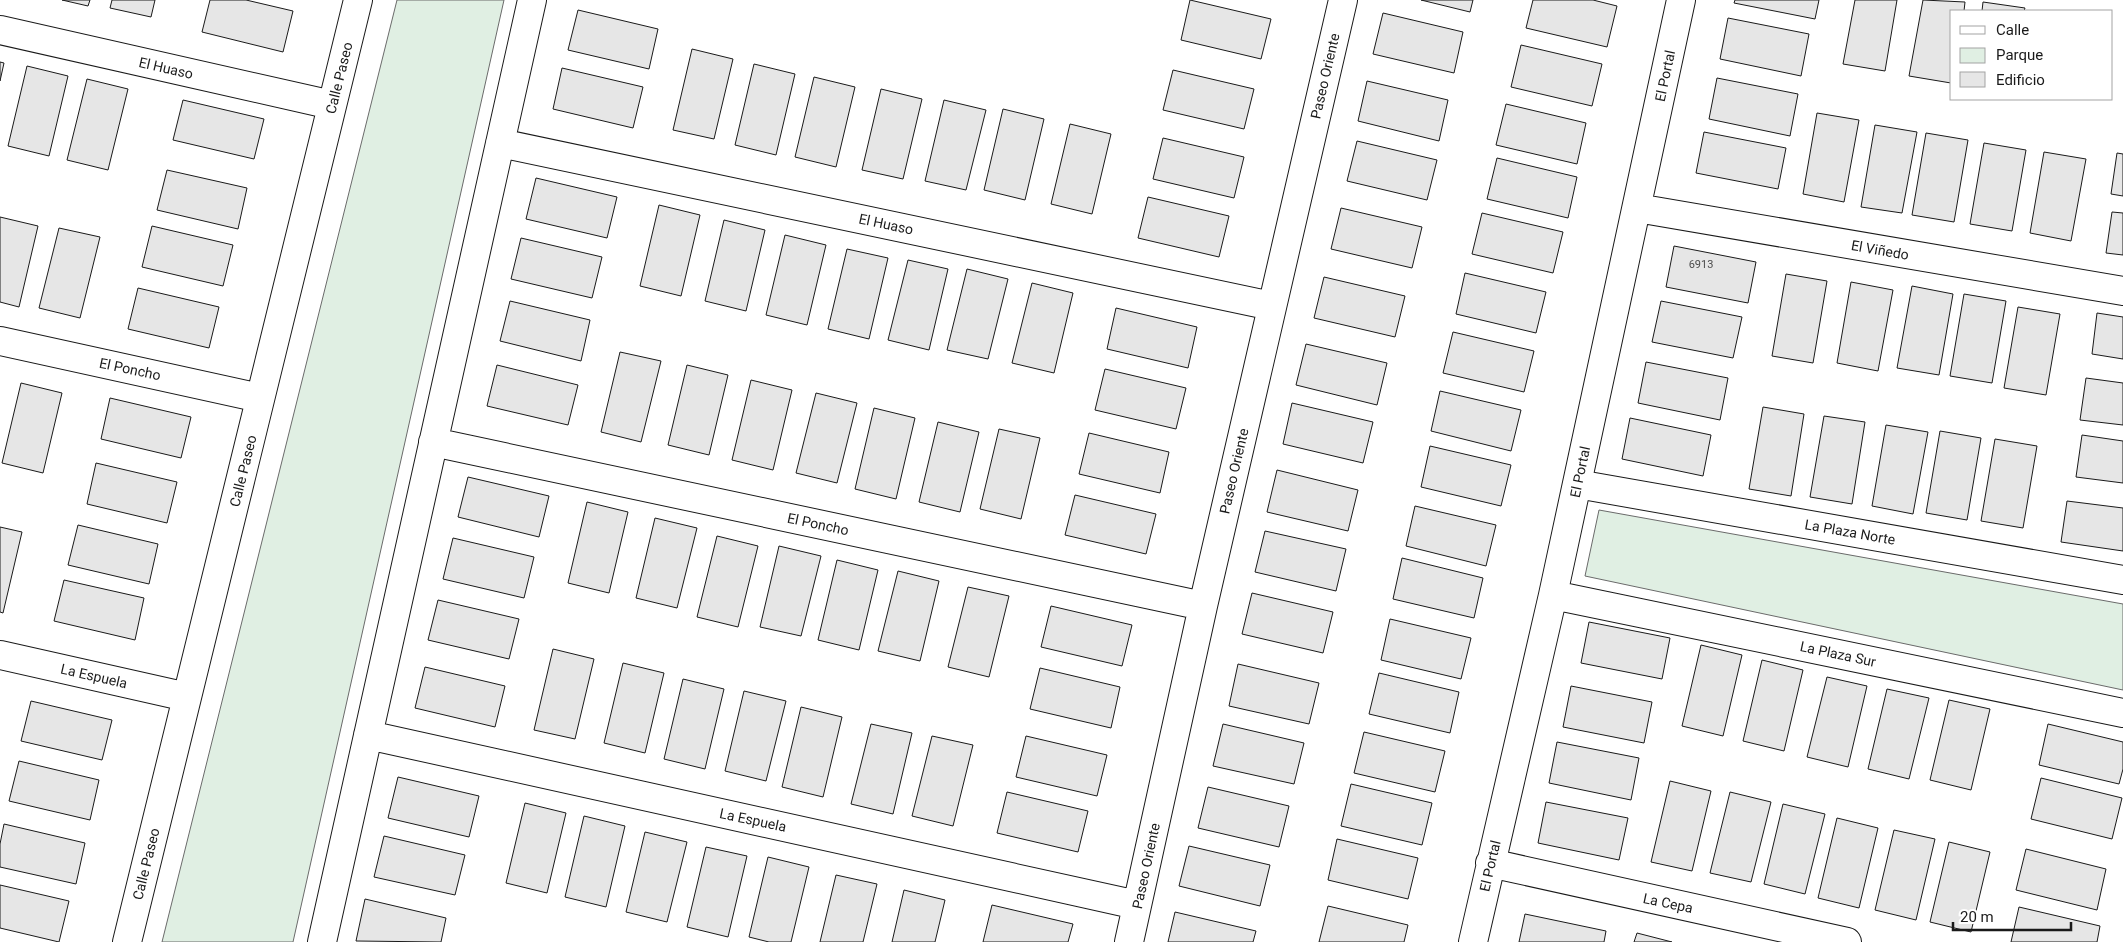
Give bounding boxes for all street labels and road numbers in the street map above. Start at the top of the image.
street label: Paseo Oriente [1307,32,1343,120]
street label: Calle Paseo [322,40,356,116]
street label: El Portal [1652,49,1678,103]
street label: El Huaso [137,54,195,82]
street label: El Huaso [857,210,915,238]
street label: El Viñedo [1850,237,1910,263]
street label: El Poncho [98,355,162,383]
street label: Paseo Oriente [1216,427,1252,515]
street label: Calle Paseo [226,433,260,509]
street label: El Portal [1567,445,1593,499]
street label: El Poncho [786,510,850,538]
street label: La Plaza Norte [1804,516,1896,548]
street label: La Plaza Sur [1799,638,1878,670]
street label: La Espuela [59,661,129,691]
street label: La Espuela [718,805,788,835]
street label: Paseo Oriente [1129,822,1163,910]
street label: Calle Paseo [129,826,163,902]
street label: El Portal [1476,839,1504,893]
street label: La Cepa [1642,890,1694,916]

